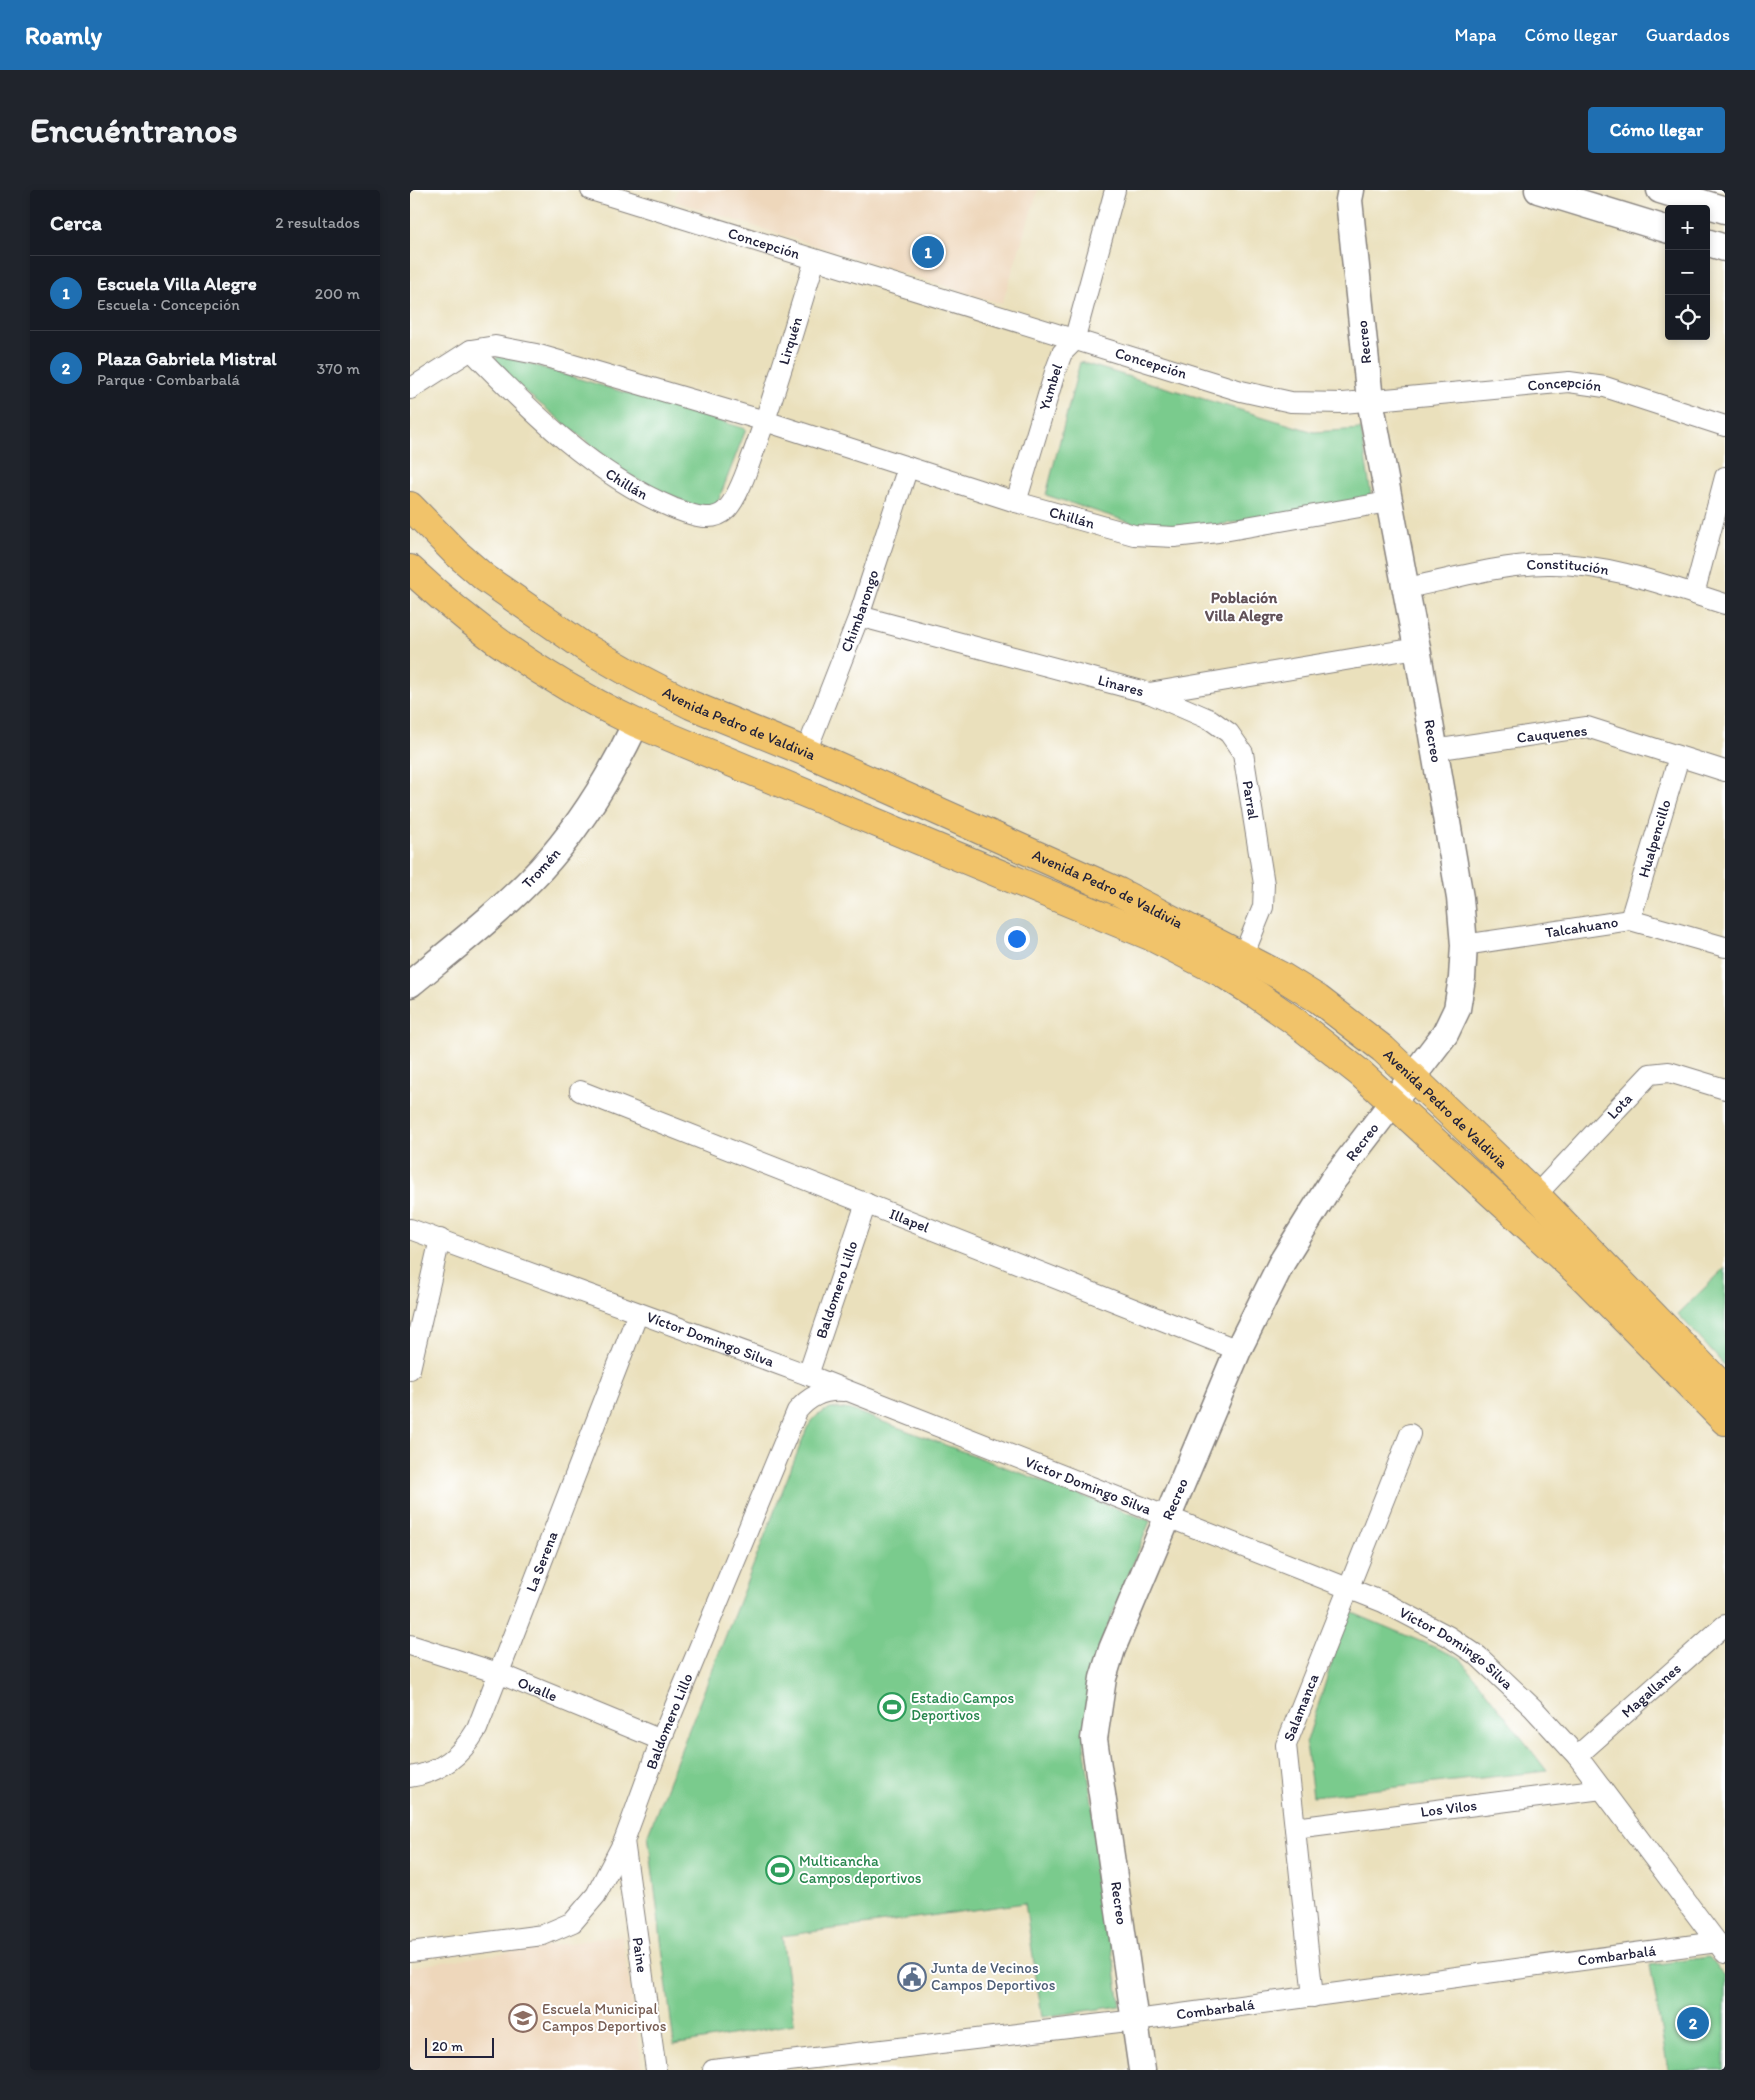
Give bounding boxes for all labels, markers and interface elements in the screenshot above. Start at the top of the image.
text: Roamly [25,21,102,50]
text: Mapa [1455,24,1496,46]
text: Cómo llegar [1524,24,1618,46]
text: Guardados [1646,24,1730,46]
button: Cómo llegar [1588,107,1725,153]
text: Encuéntranos [30,109,238,151]
map controls [1665,205,1710,340]
button: + [1665,205,1710,250]
text: Cerca [50,210,102,235]
text: 2 resultados [275,213,360,232]
street label: Concepción [726,224,802,263]
pin: 1 [912,233,944,271]
button: − [1665,250,1710,295]
text: Escuela Villa Alegre [97,272,257,295]
text: 1 [62,284,70,303]
text: 200 m [315,284,360,303]
text: Escuela · Concepción [97,295,240,314]
button: locate [1665,295,1710,340]
street label: Lirquén [775,314,806,367]
street label: Recreo [1353,319,1375,365]
street label: Concepción [1113,344,1189,383]
text: Plaza Gabriela Mistral [97,347,277,370]
text: 2 [62,359,70,378]
text: 370 m [316,359,360,378]
street label: Yumbel [1035,360,1067,413]
text: Parque · Combarbalá [97,370,240,389]
street label: Concepción [1527,373,1603,395]
street label: Chillán [602,464,651,504]
street label: Chillán [1047,503,1097,533]
street label: Constitución [1526,555,1611,579]
street label: Chimbarongo [837,568,883,655]
district label: Población Villa Alegre [1205,588,1284,626]
street label: Linares [1096,671,1146,700]
street label: Avenida Pedro de Valdivia [660,683,819,764]
street label: Recreo [1420,718,1446,764]
street label: Cauquenes [1516,721,1588,747]
street label: Parral [1239,779,1263,822]
street label: Hualpencillo [1634,797,1675,880]
street label: Tromén [518,844,565,892]
street label: Avenida Pedro de Valdivia [1030,845,1186,933]
street label: Talcahuano [1544,913,1619,942]
your location [1004,926,1030,952]
street label: Avenida Pedro de Valdivia [1380,1045,1511,1172]
street label: Lota [1603,1089,1636,1123]
street label: Recreo [1342,1119,1383,1165]
street label: Illapel [887,1205,933,1237]
street label: Baldomero Lillo [812,1239,862,1341]
street label: Víctor Domingo Silva [644,1308,777,1371]
street label: Víctor Domingo Silva [1022,1452,1154,1519]
street label: Recreo [1158,1476,1192,1523]
street label: La Serena [522,1529,562,1594]
street label: Víctor Domingo Silva [1396,1603,1517,1693]
street label: Magallanes [1618,1659,1685,1721]
street label: Baldomero Lillo [642,1671,697,1772]
street label: Salamanca [1279,1671,1323,1744]
street label: Ovalle [515,1673,560,1705]
place label: Estadio Campos Deportivos [911,1689,1014,1724]
sports icon: Estadio Campos Deportivos [877,1692,907,1722]
street label: Los Vilos [1420,1796,1478,1821]
place label: Multicancha Campos deportivos [799,1852,922,1887]
sports icon: Multicancha Campos deportivos [765,1855,795,1885]
street label: Recreo [1107,1880,1131,1926]
street label: Paine [629,1936,651,1974]
street label: Combarbalá [1576,1941,1657,1970]
place label: Junta de Vecinos Campos Deportivos [931,1959,1056,1994]
public building icon: Junta de Vecinos Campos Deportivos [897,1962,927,1992]
street label: Combarbalá [1175,1995,1256,2024]
place label: Escuela Municipal Campos Deportivos [542,2000,667,2035]
school or university icon: Escuela Municipal Campos Deportivos [508,2003,538,2033]
pin: 2 [1677,2004,1709,2042]
scale bar [425,2035,494,2058]
text: 20 m [432,2038,463,2055]

